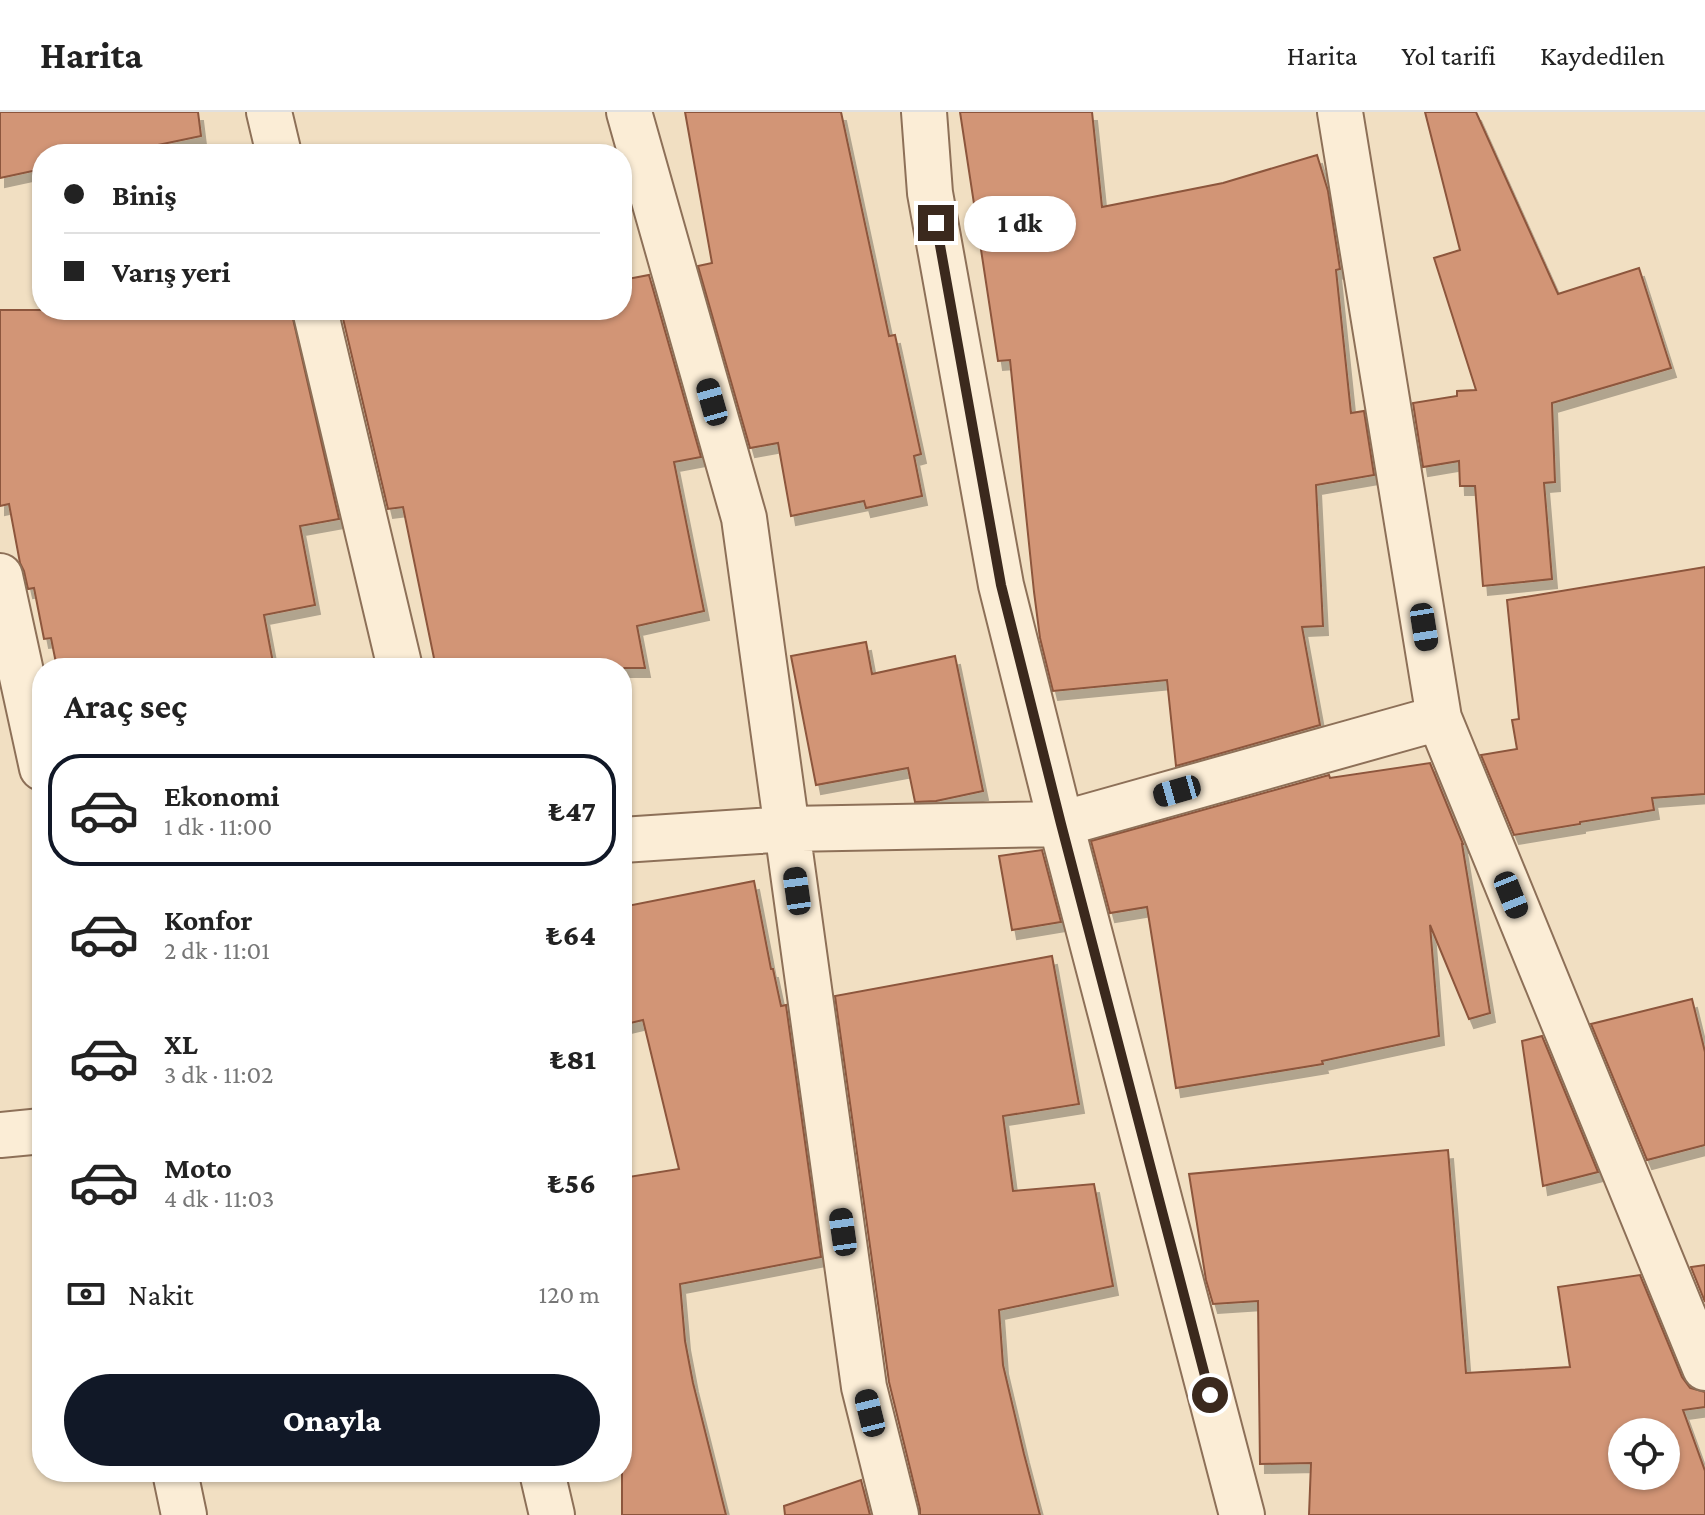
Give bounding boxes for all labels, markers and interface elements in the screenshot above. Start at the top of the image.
text: Harita [40,34,143,76]
text: Harita [1287,40,1358,71]
text: Yol tarifi [1402,40,1496,71]
text: Kaydedilen [1540,40,1665,71]
text: Biniş [112,178,176,211]
callout: 1 dk [964,195,1076,251]
route end [918,205,954,241]
text: 1 dk [998,209,1042,238]
text: Varış yeri [112,255,231,288]
car [694,376,730,428]
car [1408,601,1440,653]
text: Araç seç [64,686,187,726]
car [1151,773,1203,809]
icon: car [68,774,140,846]
text: Ekonomi [164,779,280,812]
text: ₺47 [549,794,596,827]
text: 1 dk · 11:00 [164,812,272,841]
car [782,866,812,916]
car [1491,868,1531,922]
icon: car [68,898,140,970]
text: Konfor [164,903,253,936]
text: ₺64 [546,918,596,951]
text: 2 dk · 11:01 [164,936,270,965]
icon: car [68,1022,140,1094]
text: XL [164,1027,198,1060]
text: ₺81 [550,1042,596,1075]
text: 3 dk · 11:02 [164,1060,273,1089]
icon: car [68,1146,140,1218]
text: Moto [164,1151,232,1184]
text: ₺56 [548,1166,596,1199]
text: 4 dk · 11:03 [164,1184,274,1213]
car [828,1207,858,1257]
icon: cash [64,1272,108,1316]
text: Nakit [128,1278,194,1311]
text: 120 m [539,1280,600,1309]
button: Onayla [64,1374,600,1466]
route start [1192,1377,1228,1413]
car [853,1387,887,1439]
map controls [1608,1418,1680,1490]
button: locate [1608,1418,1680,1490]

